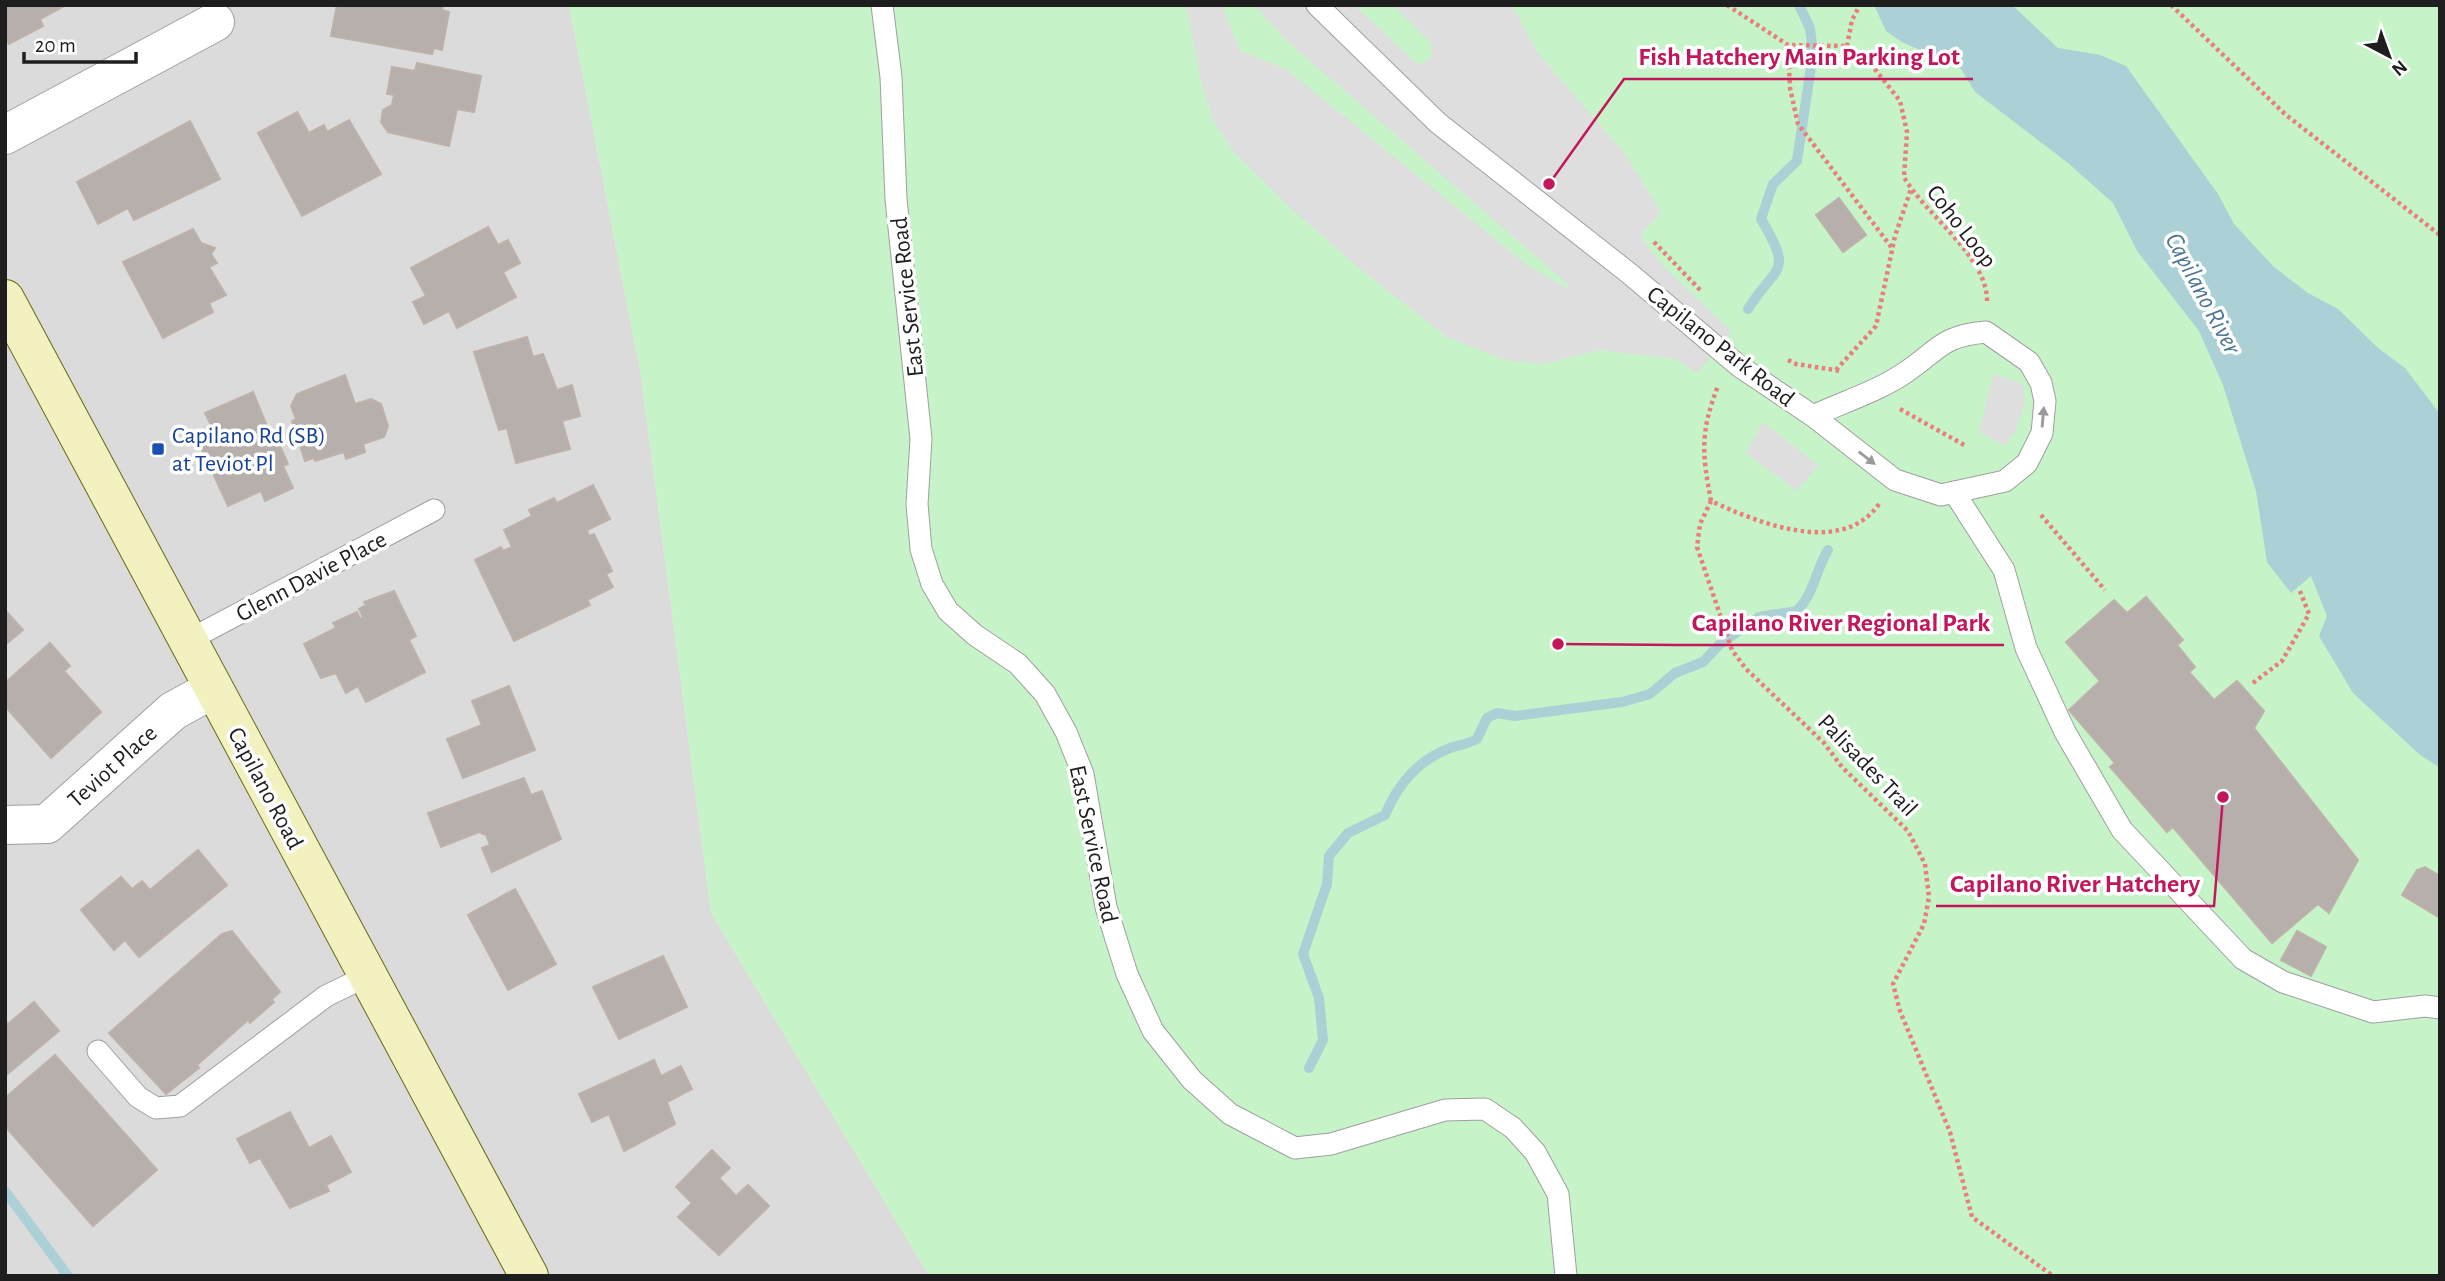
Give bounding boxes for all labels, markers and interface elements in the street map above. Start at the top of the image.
scale bar [24,21,136,65]
north arrow [2354,21,2424,91]
callout: Fish Hatchery Main Parking Lot [1624,32,1973,79]
text: 20 m [35,35,76,56]
text: Fish Hatchery Main Parking Lot [1638,44,1960,70]
text: N [2388,56,2410,79]
street label: Coho Loop [1922,181,2001,272]
street label: East Service Road [888,216,928,378]
water label: Capilano River [2160,229,2247,360]
street label: Capilano Park Road [1642,282,1799,412]
one-way arrow [2038,406,2049,428]
place label: Capilano Rd (SB) at Teviot Pl [172,424,326,476]
marker: Capilano Rd (SB) at Teviot Pl [150,441,166,457]
one-way arrow [1857,451,1875,466]
street label: Glenn Davie Place [232,527,391,627]
callout: Capilano River Regional Park [1678,598,2004,645]
text: Capilano River Regional Park [1692,610,1990,636]
street label: Palisades Trail [1813,710,1922,821]
street label: Teviot Place [64,721,162,813]
street label: Capilano Road [223,724,307,853]
street label: East Service Road [1065,763,1121,925]
callout: Capilano River Hatchery [1936,859,2214,906]
text: Capilano River Hatchery [1950,871,2200,897]

